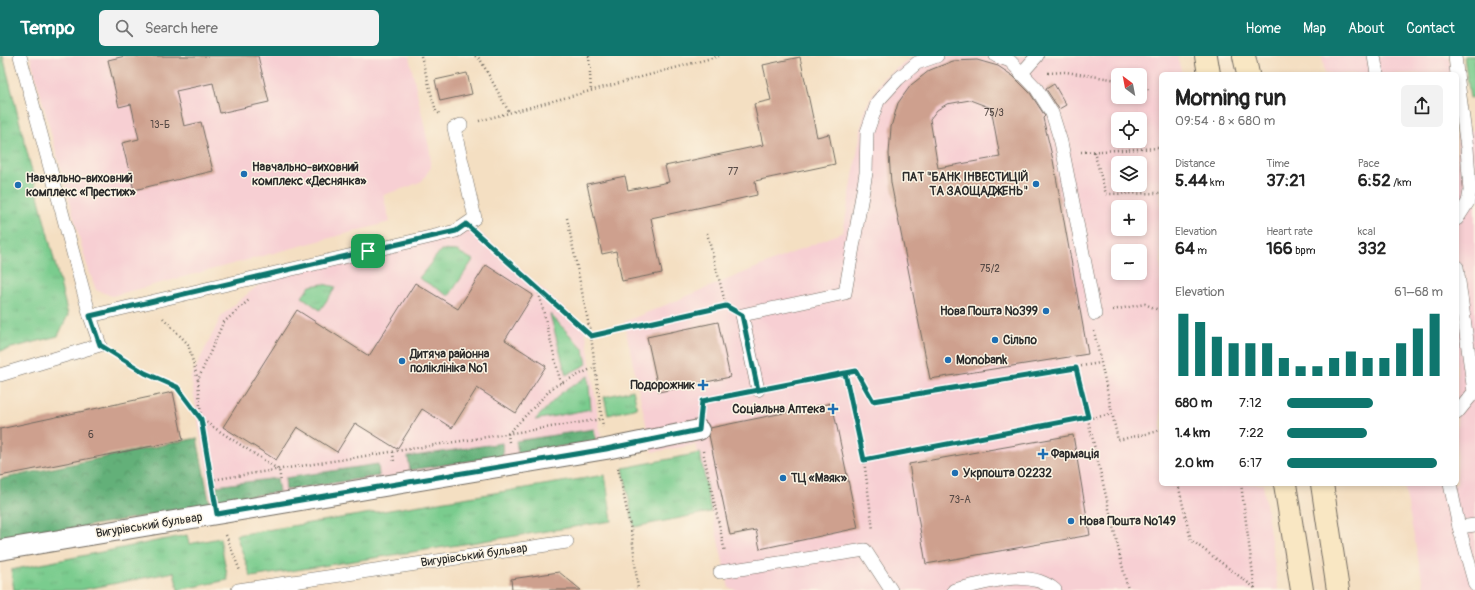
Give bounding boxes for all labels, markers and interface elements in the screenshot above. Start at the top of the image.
search box [99,10,379,46]
text: Tempo [20,16,75,40]
icon: search [113,17,135,39]
text: Search here [145,19,218,38]
text: Home [1246,20,1281,37]
text: Map [1303,20,1326,37]
text: About [1348,20,1384,37]
text: Contact [1406,20,1455,37]
north arrow [1111,68,1147,104]
map controls [1111,68,1147,280]
text: Morning run [1175,84,1286,112]
button: share [1401,85,1443,127]
house number: 75/3 [984,107,1004,119]
button: locate [1111,112,1147,148]
text: 09:54 · 8 × 680 m [1175,113,1275,129]
house number: 13-Б [150,119,170,131]
button: layers [1111,156,1147,192]
text: Distance [1175,157,1215,170]
text: Time [1266,157,1289,170]
text: Pace [1358,157,1379,170]
place label: Навчально-виховний комплекс «Деснянка» [252,160,367,189]
house number: 77 [728,166,739,178]
marker: Навчально-виховний комплекс «Деснянка» [239,169,249,179]
place label: ПАТ "БАНК ІНВЕСТИЦІЙ ТА ЗАОЩАДЖЕНЬ" [902,169,1029,199]
text: 5.44 [1175,170,1208,191]
text: 37:21 [1266,170,1306,191]
text: 6:52 [1358,170,1391,191]
place label: Навчально-виховний комплекс «Престиж» [26,171,136,200]
text: km [1208,176,1224,189]
text: /km [1391,176,1412,189]
marker: ПАТ "БАНК ІНВЕСТИЦІЙ ТА ЗАОЩАДЖЕНЬ" [1031,179,1041,189]
marker: Навчально-виховний комплекс «Престиж» [13,180,23,190]
button: + [1111,200,1147,236]
text: Elevation [1175,225,1217,238]
text: Heart rate [1266,225,1313,238]
text: kcal [1358,225,1376,238]
pin [351,234,385,268]
text: 64 [1175,238,1195,259]
text: 166 [1266,238,1293,259]
text: 332 [1358,238,1386,259]
icon: arrive [357,240,379,262]
button: − [1111,244,1147,280]
text: m [1195,244,1207,257]
text: bpm [1293,244,1316,257]
house number: 75/2 [980,263,1000,275]
text: Elevation [1175,284,1225,300]
text: 61–68 m [1394,284,1443,300]
place label: Нова Пошта №399 [940,304,1038,319]
marker: Нова Пошта №399 [1041,306,1051,316]
place label: Сільпо [1003,333,1037,348]
marker: Сільпо [990,335,1000,345]
place label: Дитяча районна поліклініка №1 [409,347,490,376]
place label: Monobank [956,353,1008,368]
marker: Monobank [943,355,953,365]
marker: Дитяча районна поліклініка №1 [397,356,407,366]
place label: Подорожник [630,378,696,393]
marker: Подорожник [698,380,708,390]
text: 680 m [1175,395,1212,411]
text: 7:12 [1239,395,1262,411]
place label: Соціальна Аптека [732,402,825,417]
marker: Соціальна Аптека [828,404,838,414]
text: 1.4 km [1175,425,1210,441]
text: 7:22 [1239,425,1264,441]
house number: 6 [88,429,94,441]
place label: Фармація [1050,447,1099,462]
marker: Фармація [1038,449,1048,459]
text: 2.0 km [1175,455,1214,471]
text: 6:17 [1239,455,1262,471]
place label: Укрпошта 02232 [963,466,1052,481]
marker: Укрпошта 02232 [950,468,960,478]
place label: ТЦ «Маяк» [790,471,848,486]
marker: ТЦ «Маяк» [778,473,788,483]
house number: 73-А [949,494,971,506]
street label: Вигурівський бульвар [95,510,204,541]
place label: Нова Пошта №149 [1079,514,1176,529]
marker: Нова Пошта №149 [1066,516,1076,526]
street label: Вигурівський бульвар [420,541,529,570]

